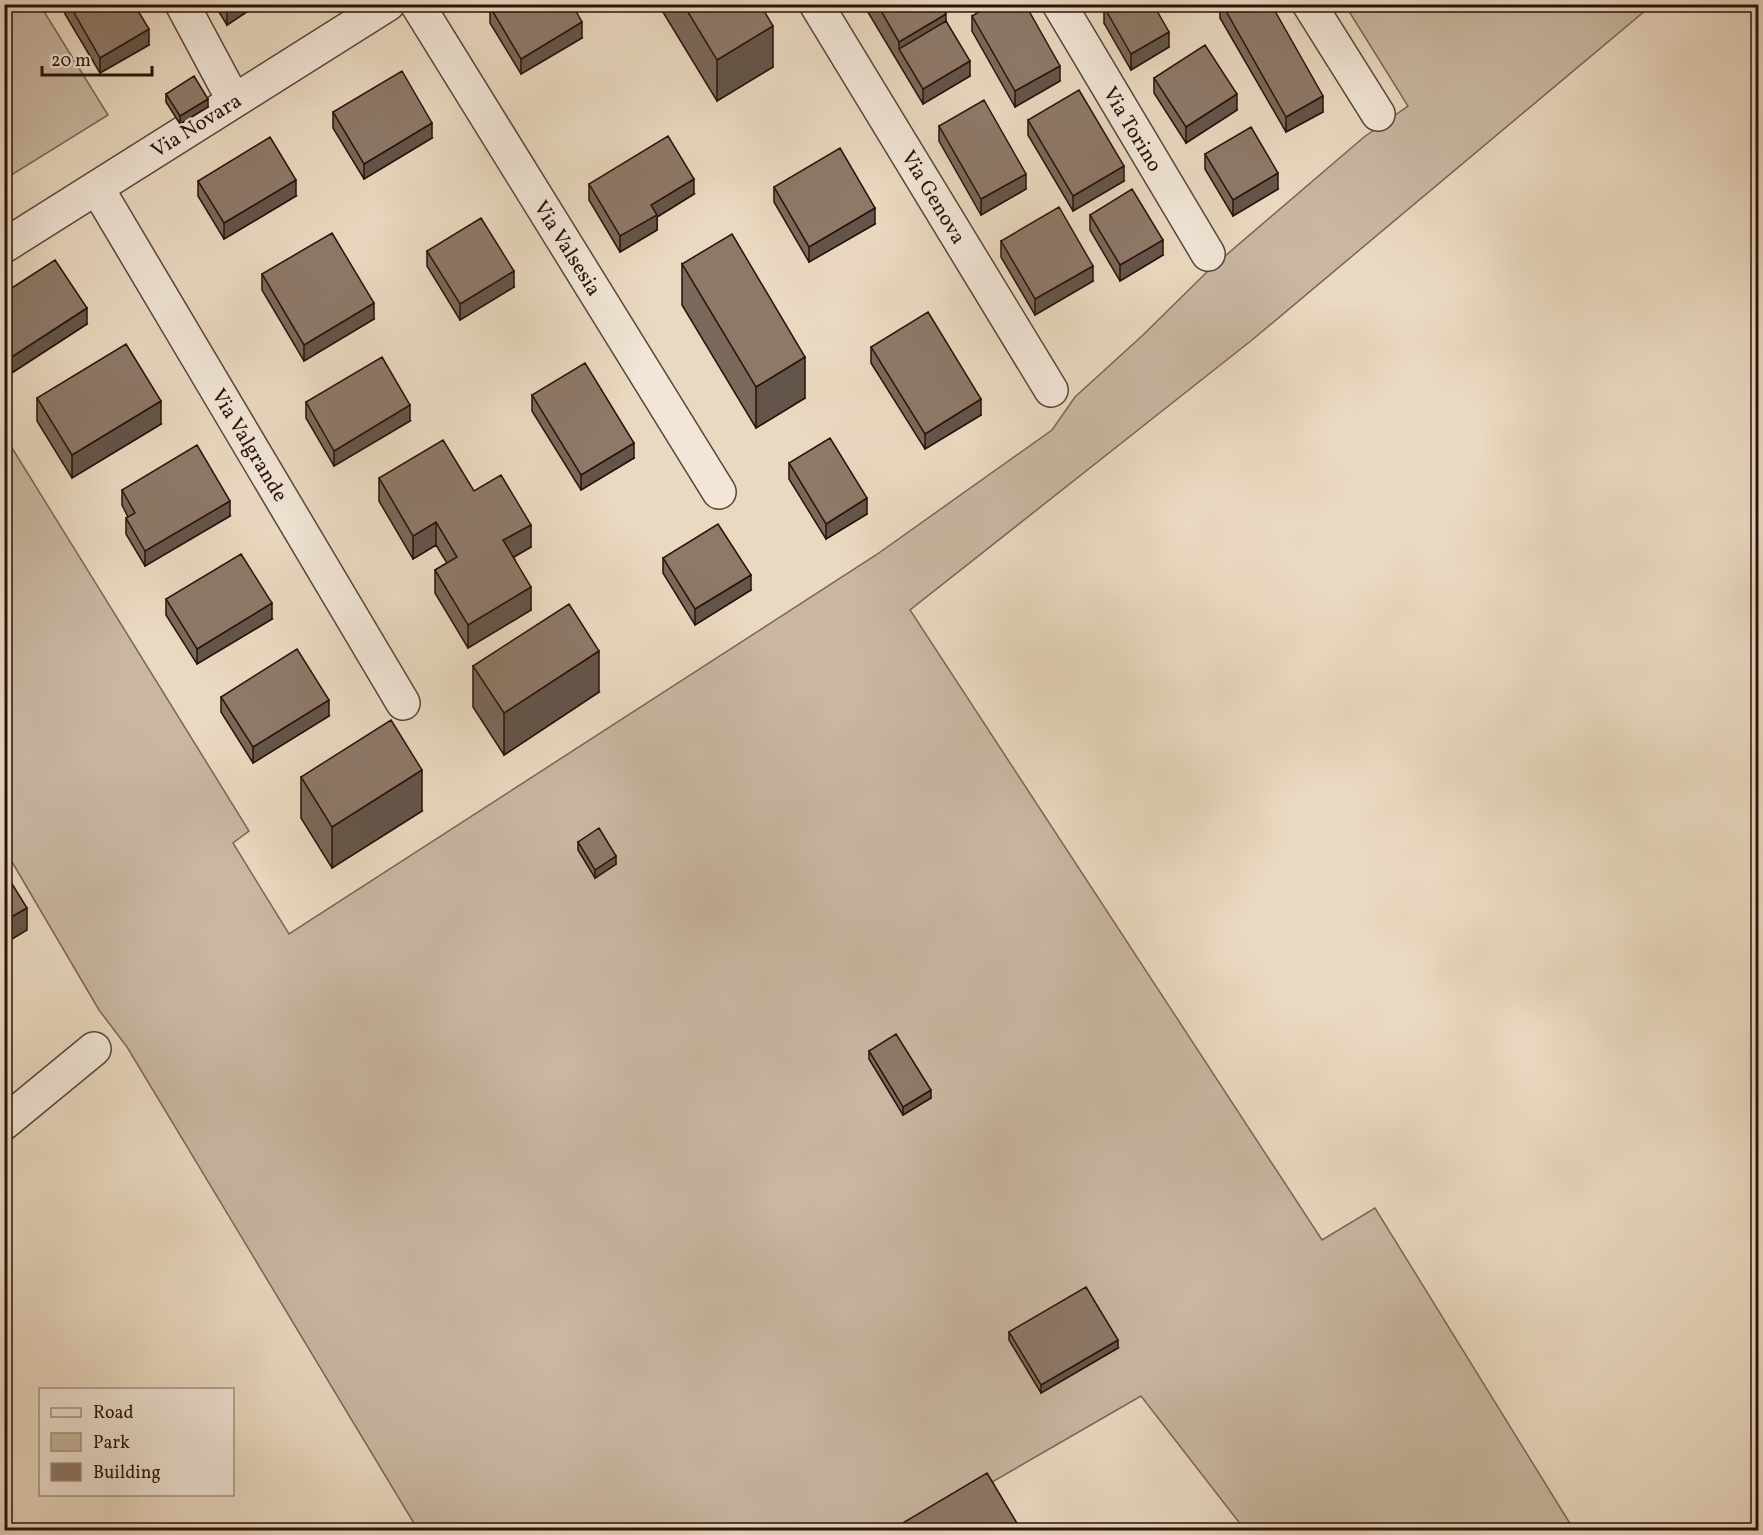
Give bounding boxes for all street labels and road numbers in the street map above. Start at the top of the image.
street label: Via Torino [1095,82,1168,178]
street label: Via Novara [146,87,248,166]
street label: Via Genova [893,145,972,250]
street label: Via Valsesia [526,195,608,302]
street label: Via Valgrande [204,384,294,508]

